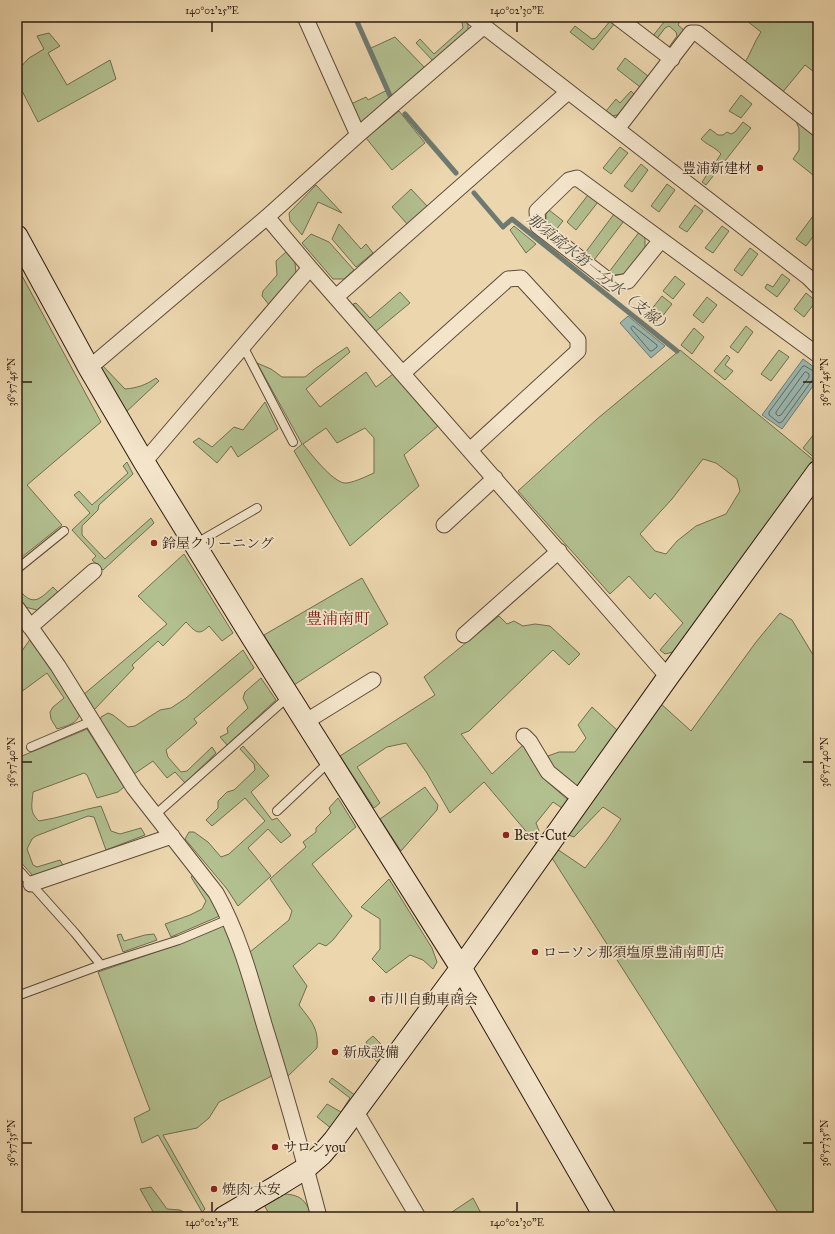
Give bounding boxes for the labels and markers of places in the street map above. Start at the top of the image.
place label: 豊浦新建材 [682,160,752,177]
marker: 豊浦新建材 [755,163,765,173]
place label: 鈴屋クリーニング [162,535,274,552]
marker: 鈴屋クリーニング [149,538,159,548]
place label: Best-Cut [514,827,567,844]
marker: Best-Cut [501,830,511,840]
place label: ローソン那須塩原豊浦南町店 [543,944,724,961]
marker: ローソン那須塩原豊浦南町店 [530,947,540,957]
place label: 市川自動車商会 [380,991,478,1008]
marker: 市川自動車商会 [367,994,377,1004]
place label: 新成設備 [343,1044,399,1061]
marker: 新成設備 [330,1047,340,1057]
place label: サロンyou [283,1139,347,1156]
marker: サロンyou [270,1142,280,1152]
place label: 焼肉 太安 [222,1181,281,1198]
marker: 焼肉 太安 [209,1184,219,1194]

